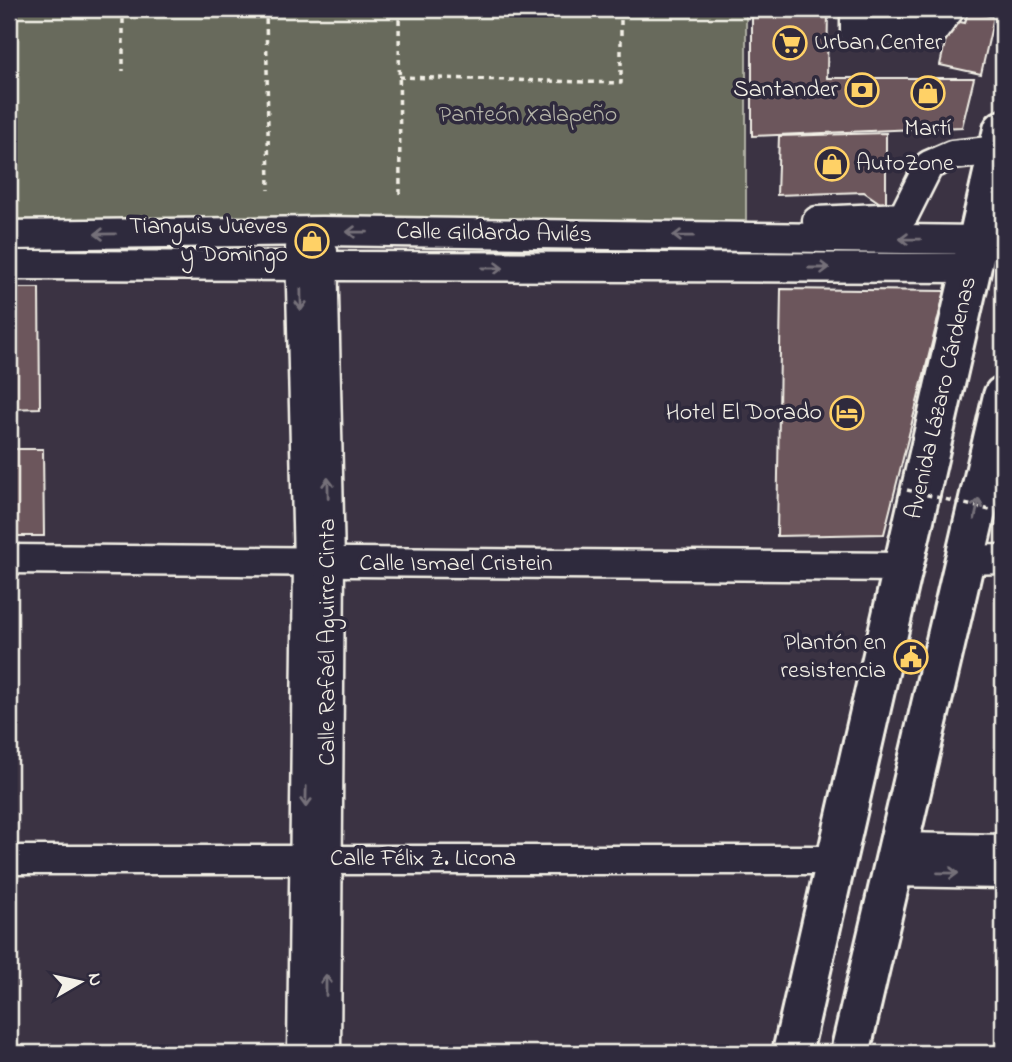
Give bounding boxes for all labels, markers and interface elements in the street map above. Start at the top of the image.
supermarket icon: Urban Center [771,24,809,62]
place label: Urban Center [814,26,943,61]
bank icon: Santander [843,71,881,109]
place label: Santander [733,73,839,108]
shop icon: Martí [909,74,947,112]
park label: Panteón Xalapeño [439,98,617,133]
place label: Martí [904,112,952,147]
shop icon: AutoZone [813,145,851,183]
place label: AutoZone [856,147,954,182]
place label: Tianguis Jueves y Domingo [129,210,288,274]
street label: Calle Gildardo Avilés [396,215,592,253]
shop icon: Tianguis Jueves y Domingo [293,222,331,260]
one-way arrow [346,225,369,239]
one-way arrow [94,227,117,241]
one-way arrow [671,230,694,243]
one-way arrow [899,232,922,246]
one-way arrow [482,261,505,275]
one-way arrow [807,261,830,275]
street label: Avenida Lázaro Cárdenas [897,273,987,523]
one-way arrow [295,288,308,311]
hotel icon: Hotel El Dorado [828,394,866,432]
place label: Hotel El Dorado [666,396,822,431]
one-way arrow [322,477,335,500]
one-way arrow [971,499,984,521]
street label: Calle Rafaél Aguirre Cinta [311,518,346,766]
street label: Calle Ismael Cristein [359,547,553,582]
place label: Plantón en resistencia [780,626,886,689]
public building icon: Plantón en resistencia [892,638,930,676]
one-way arrow [299,785,312,808]
street label: Calle Félix Z. Licona [330,842,516,877]
one-way arrow [936,866,959,880]
north arrow [46,946,116,1016]
text: N [80,971,109,988]
one-way arrow [319,974,333,997]

